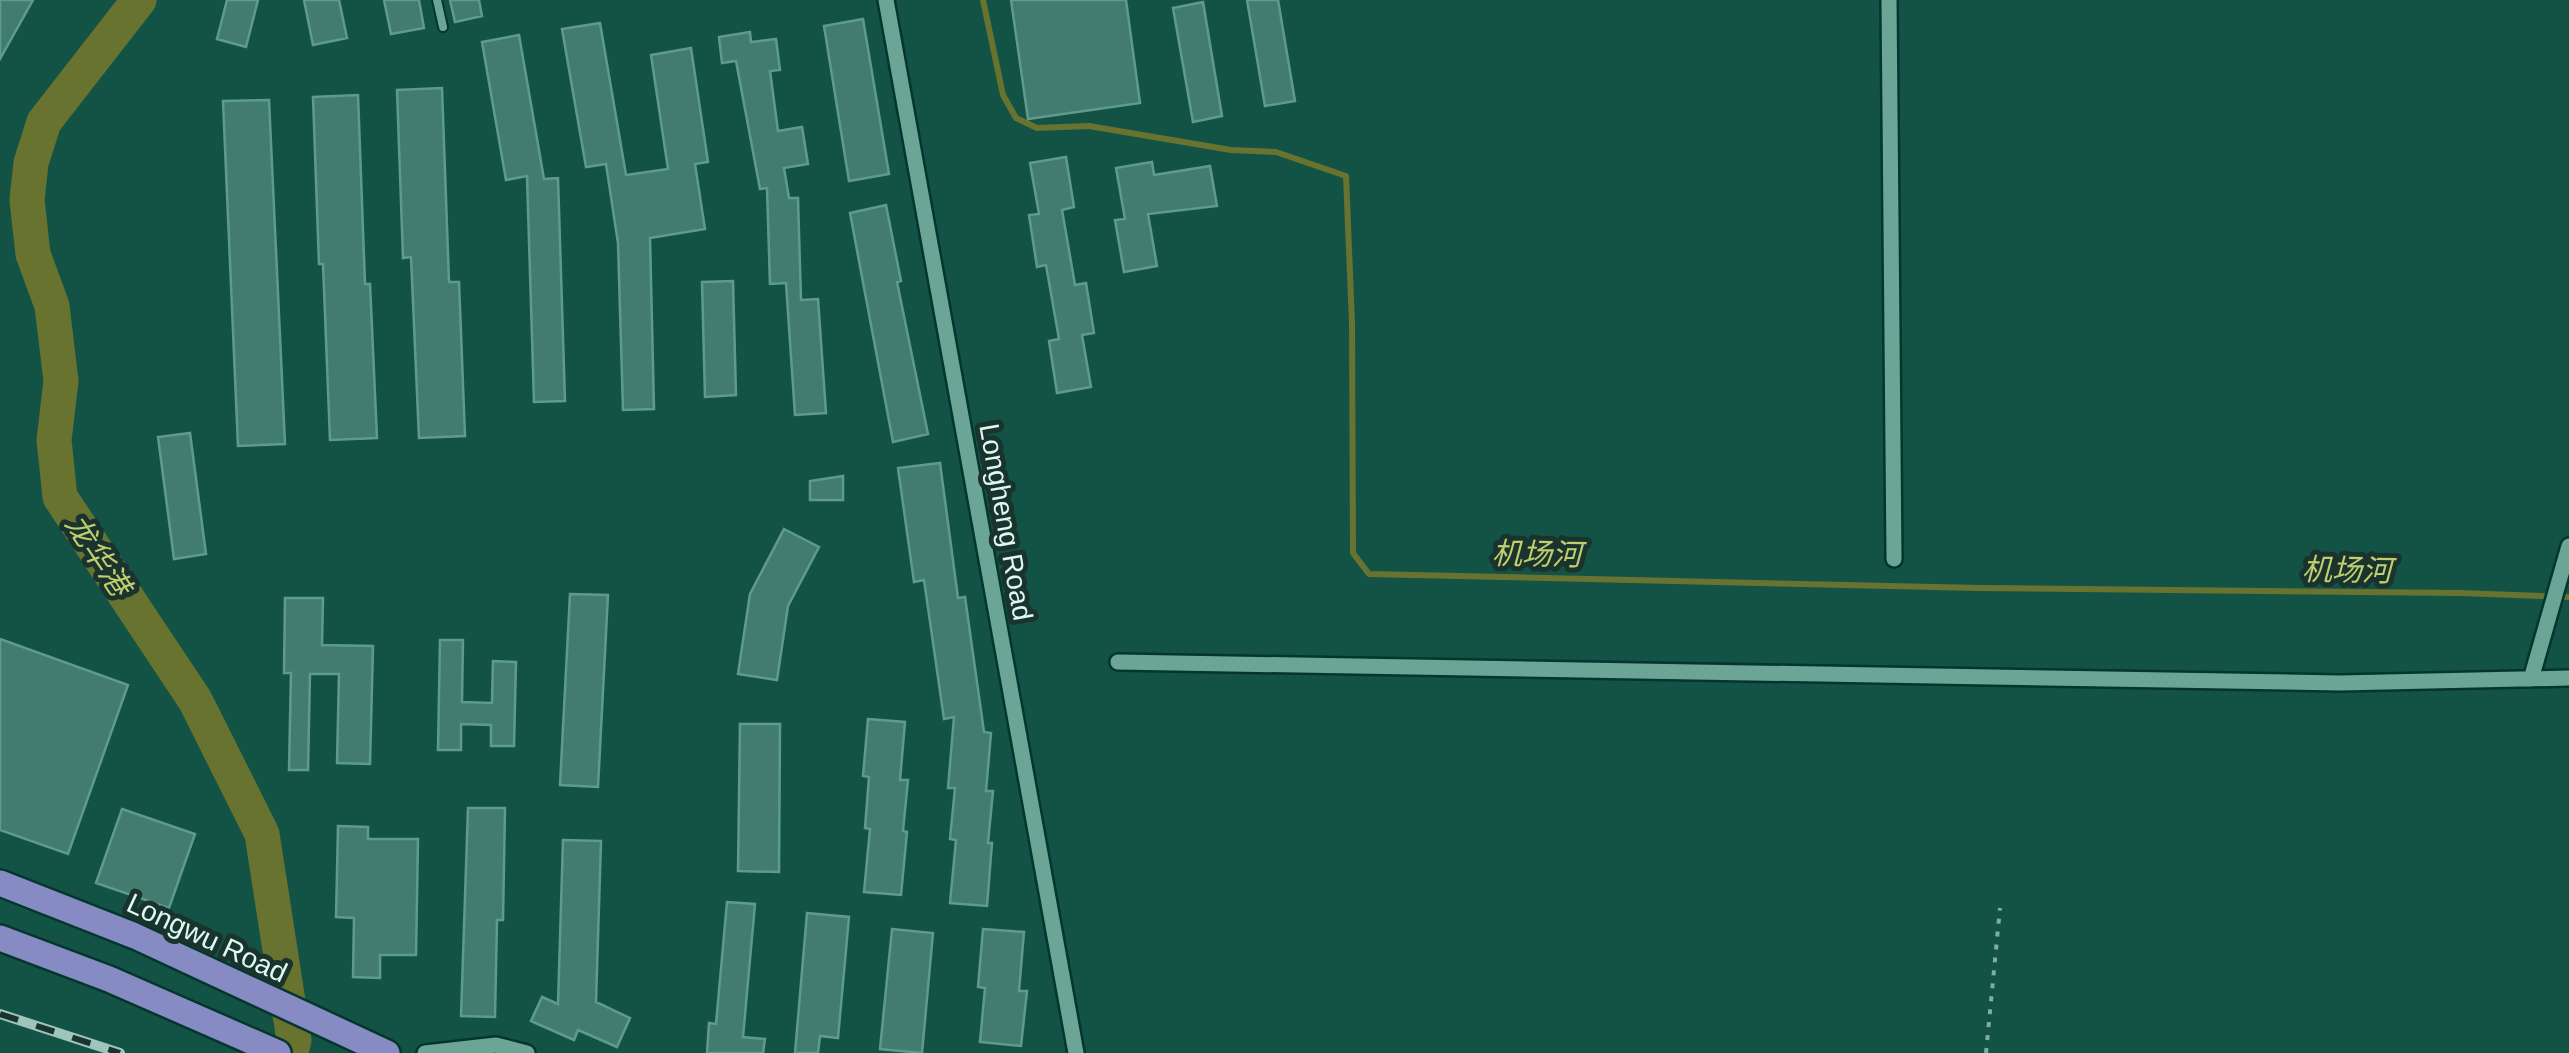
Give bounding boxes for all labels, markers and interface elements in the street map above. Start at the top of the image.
street label: Longheng Road [973,421,1039,623]
water label: 龙华港 [59,508,139,605]
water label: 机场河 [1492,537,1587,571]
water label: 机场河 [2302,553,2397,587]
street label: Longwu Road [122,887,292,989]

